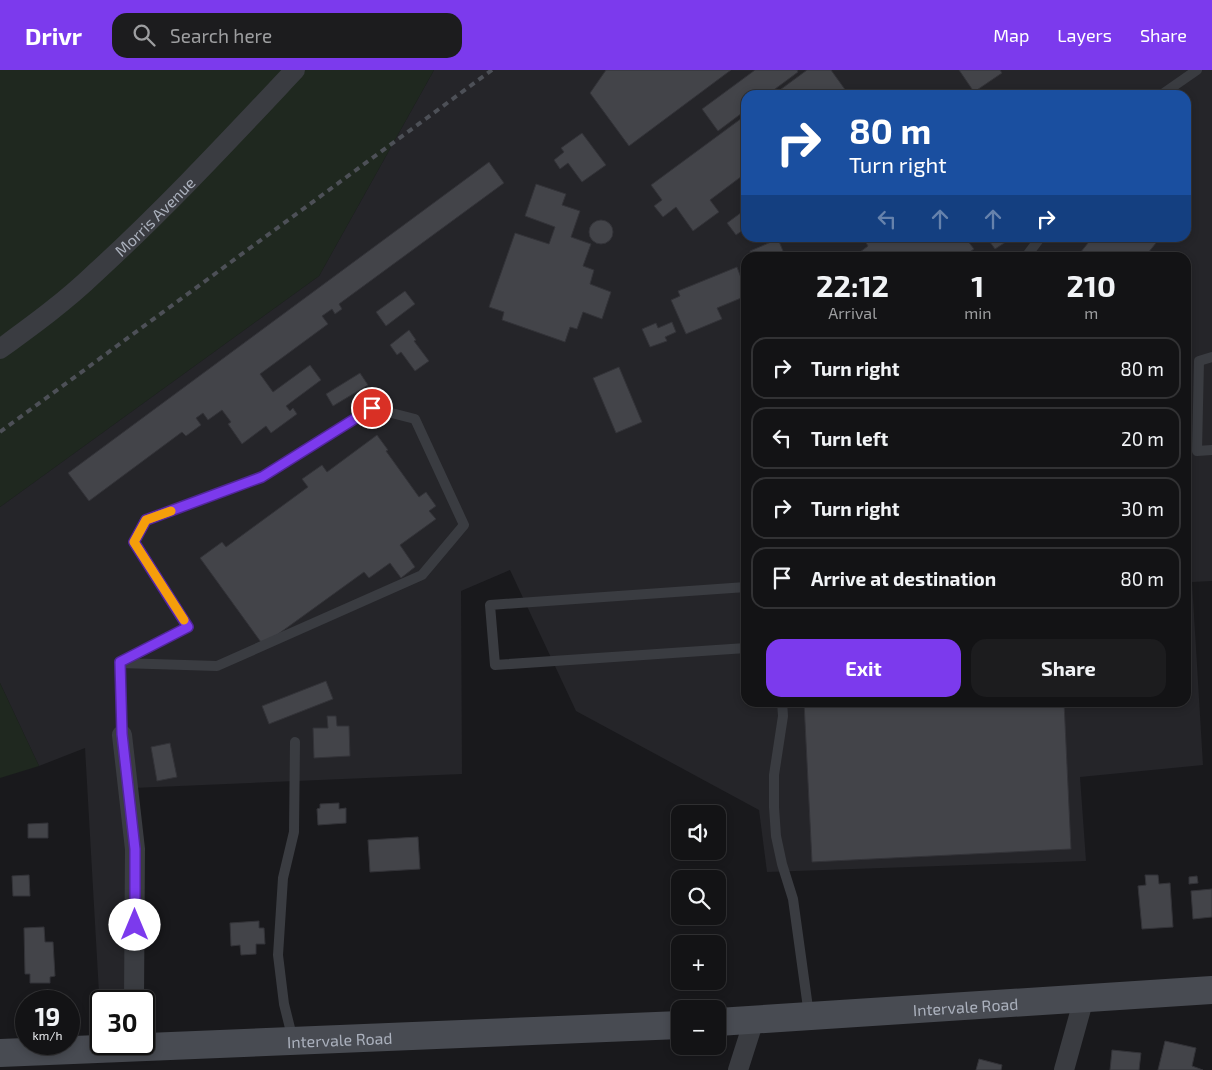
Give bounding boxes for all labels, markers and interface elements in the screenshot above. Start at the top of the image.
search box [112,13,462,58]
text: Drivr [25,21,82,50]
icon: search [130,21,158,49]
text: Search here [170,24,272,47]
text: Map [993,24,1029,46]
text: Layers [1057,24,1112,46]
text: Share [1140,24,1187,46]
text: 80 m [849,109,931,151]
icon: right [766,110,831,175]
text: Turn right [849,151,947,177]
street label: Morris Avenue [110,172,198,260]
icon: left [873,205,901,233]
icon: ahead [926,205,954,233]
icon: ahead [979,205,1007,233]
icon: right [1032,205,1060,233]
text: 22:12 [816,267,889,303]
text: 1 [971,267,984,303]
text: 210 [1067,267,1116,303]
text: Arrival [828,303,877,322]
text: min [964,303,991,322]
text: m [1084,303,1098,322]
icon: right [768,354,796,382]
text: Turn right [811,357,899,380]
text: 80 m [1120,357,1164,380]
pin [351,387,393,429]
icon: arrive [358,394,386,422]
icon: left [768,424,796,452]
text: Turn left [811,427,888,450]
text: 20 m [1121,427,1164,450]
icon: right [768,494,796,522]
text: Turn right [811,497,899,520]
text: 30 m [1121,497,1164,520]
icon: arrive [768,564,796,592]
text: Arrive at destination [811,567,996,590]
text: 80 m [1120,567,1164,590]
button: Exit [766,639,961,697]
button: Share [971,639,1166,697]
map controls [671,805,726,1055]
button: sound [671,805,726,860]
button: search [671,870,726,925]
position arrow [108,898,160,950]
button: + [671,935,726,990]
speed limit sign: 30 [90,990,155,1055]
street label: Intervale Road [912,993,1019,1019]
button: − [671,1000,726,1055]
text: 19 [35,1001,60,1031]
street label: Intervale Road [287,1027,393,1051]
text: km/h [33,1028,62,1042]

